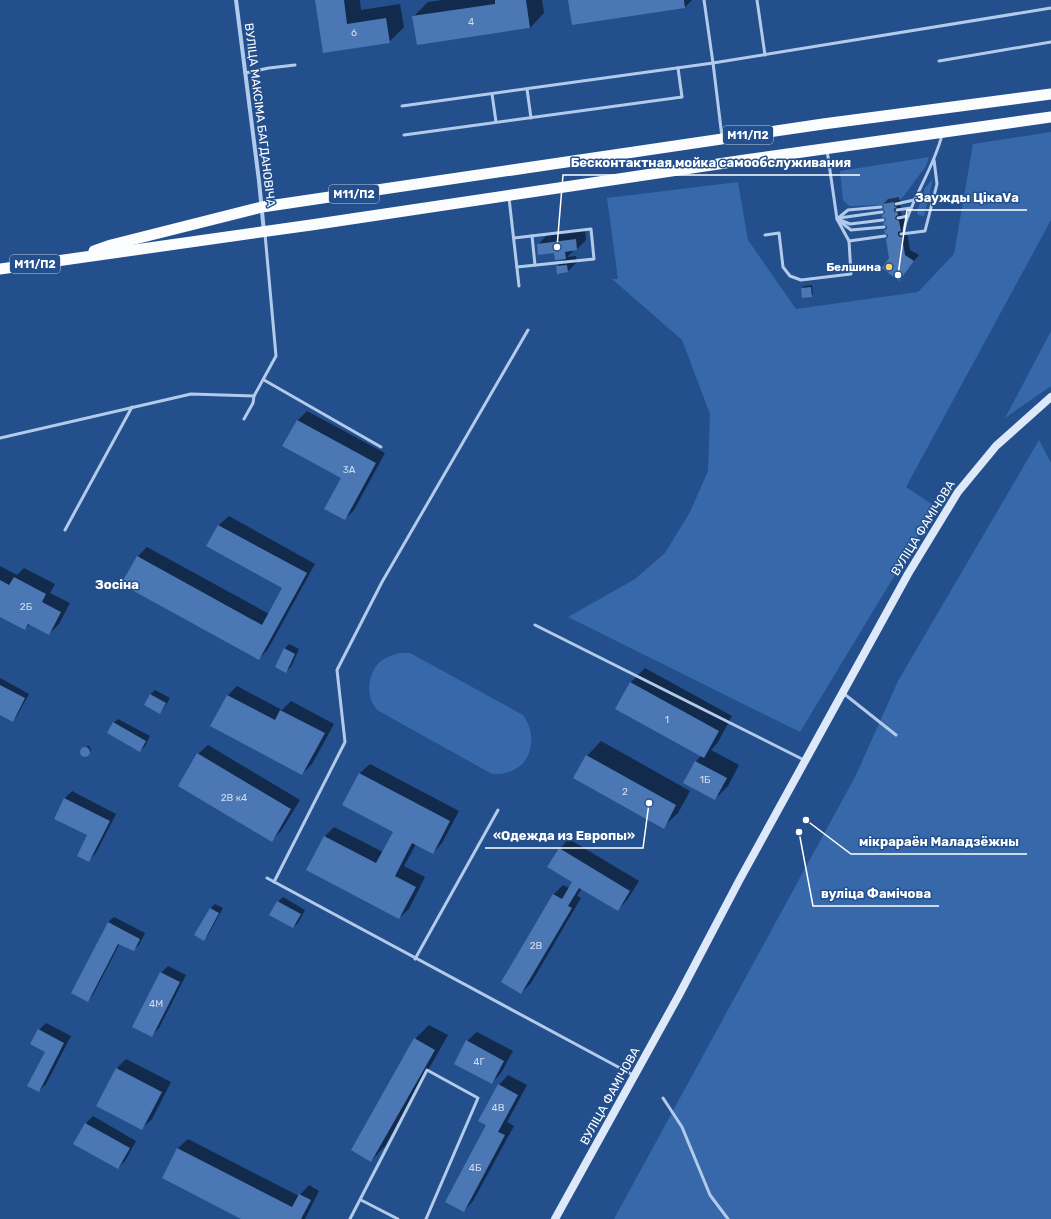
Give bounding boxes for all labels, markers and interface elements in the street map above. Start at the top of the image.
house number: 4 [468,16,474,28]
street label: ВУЛІЦА МАКСІМА БАГДАНОВІЧА [242,22,278,208]
house number: 6 [351,27,357,39]
road number: М11/П2 [723,126,773,144]
callout: Бесконтактная мойка самообслуживания [563,150,860,175]
text: Бесконтактная мойка самообслуживания [571,155,851,170]
road number: М11/П2 [329,185,379,203]
callout: Заужды ЦікаVа [907,185,1027,210]
text: Заужды ЦікаVа [915,190,1019,205]
road number: М11/П2 [10,255,60,273]
place label: Белшина [826,260,881,274]
marker: Белшина [884,262,894,272]
house number: 3А [343,464,356,476]
street label: ВУЛІЦА ФАМІЧОВА [888,478,958,578]
district label: Зосіна [95,577,139,592]
house number: 2Б [20,601,33,613]
house number: 1 [665,714,669,726]
house number: 1Б [700,774,711,786]
house number: 2 [622,786,628,798]
house number: 2В к4 [221,792,247,804]
callout: «Одежда из Европы» [485,823,643,848]
text: «Одежда из Европы» [493,828,635,843]
callout: мікрараён Маладзёжны [851,829,1027,854]
text: мікрараён Маладзёжны [859,834,1019,849]
callout: вуліца Фамічова [813,881,939,906]
text: вуліца Фамічова [821,886,931,901]
house number: 2В [530,940,543,952]
house number: 4М [149,998,163,1010]
street label: ВУЛІЦА ФАМІЧОВА [577,1045,643,1147]
house number: 4Г [473,1056,485,1068]
house number: 4В [492,1102,505,1114]
house number: 4Б [469,1162,482,1174]

